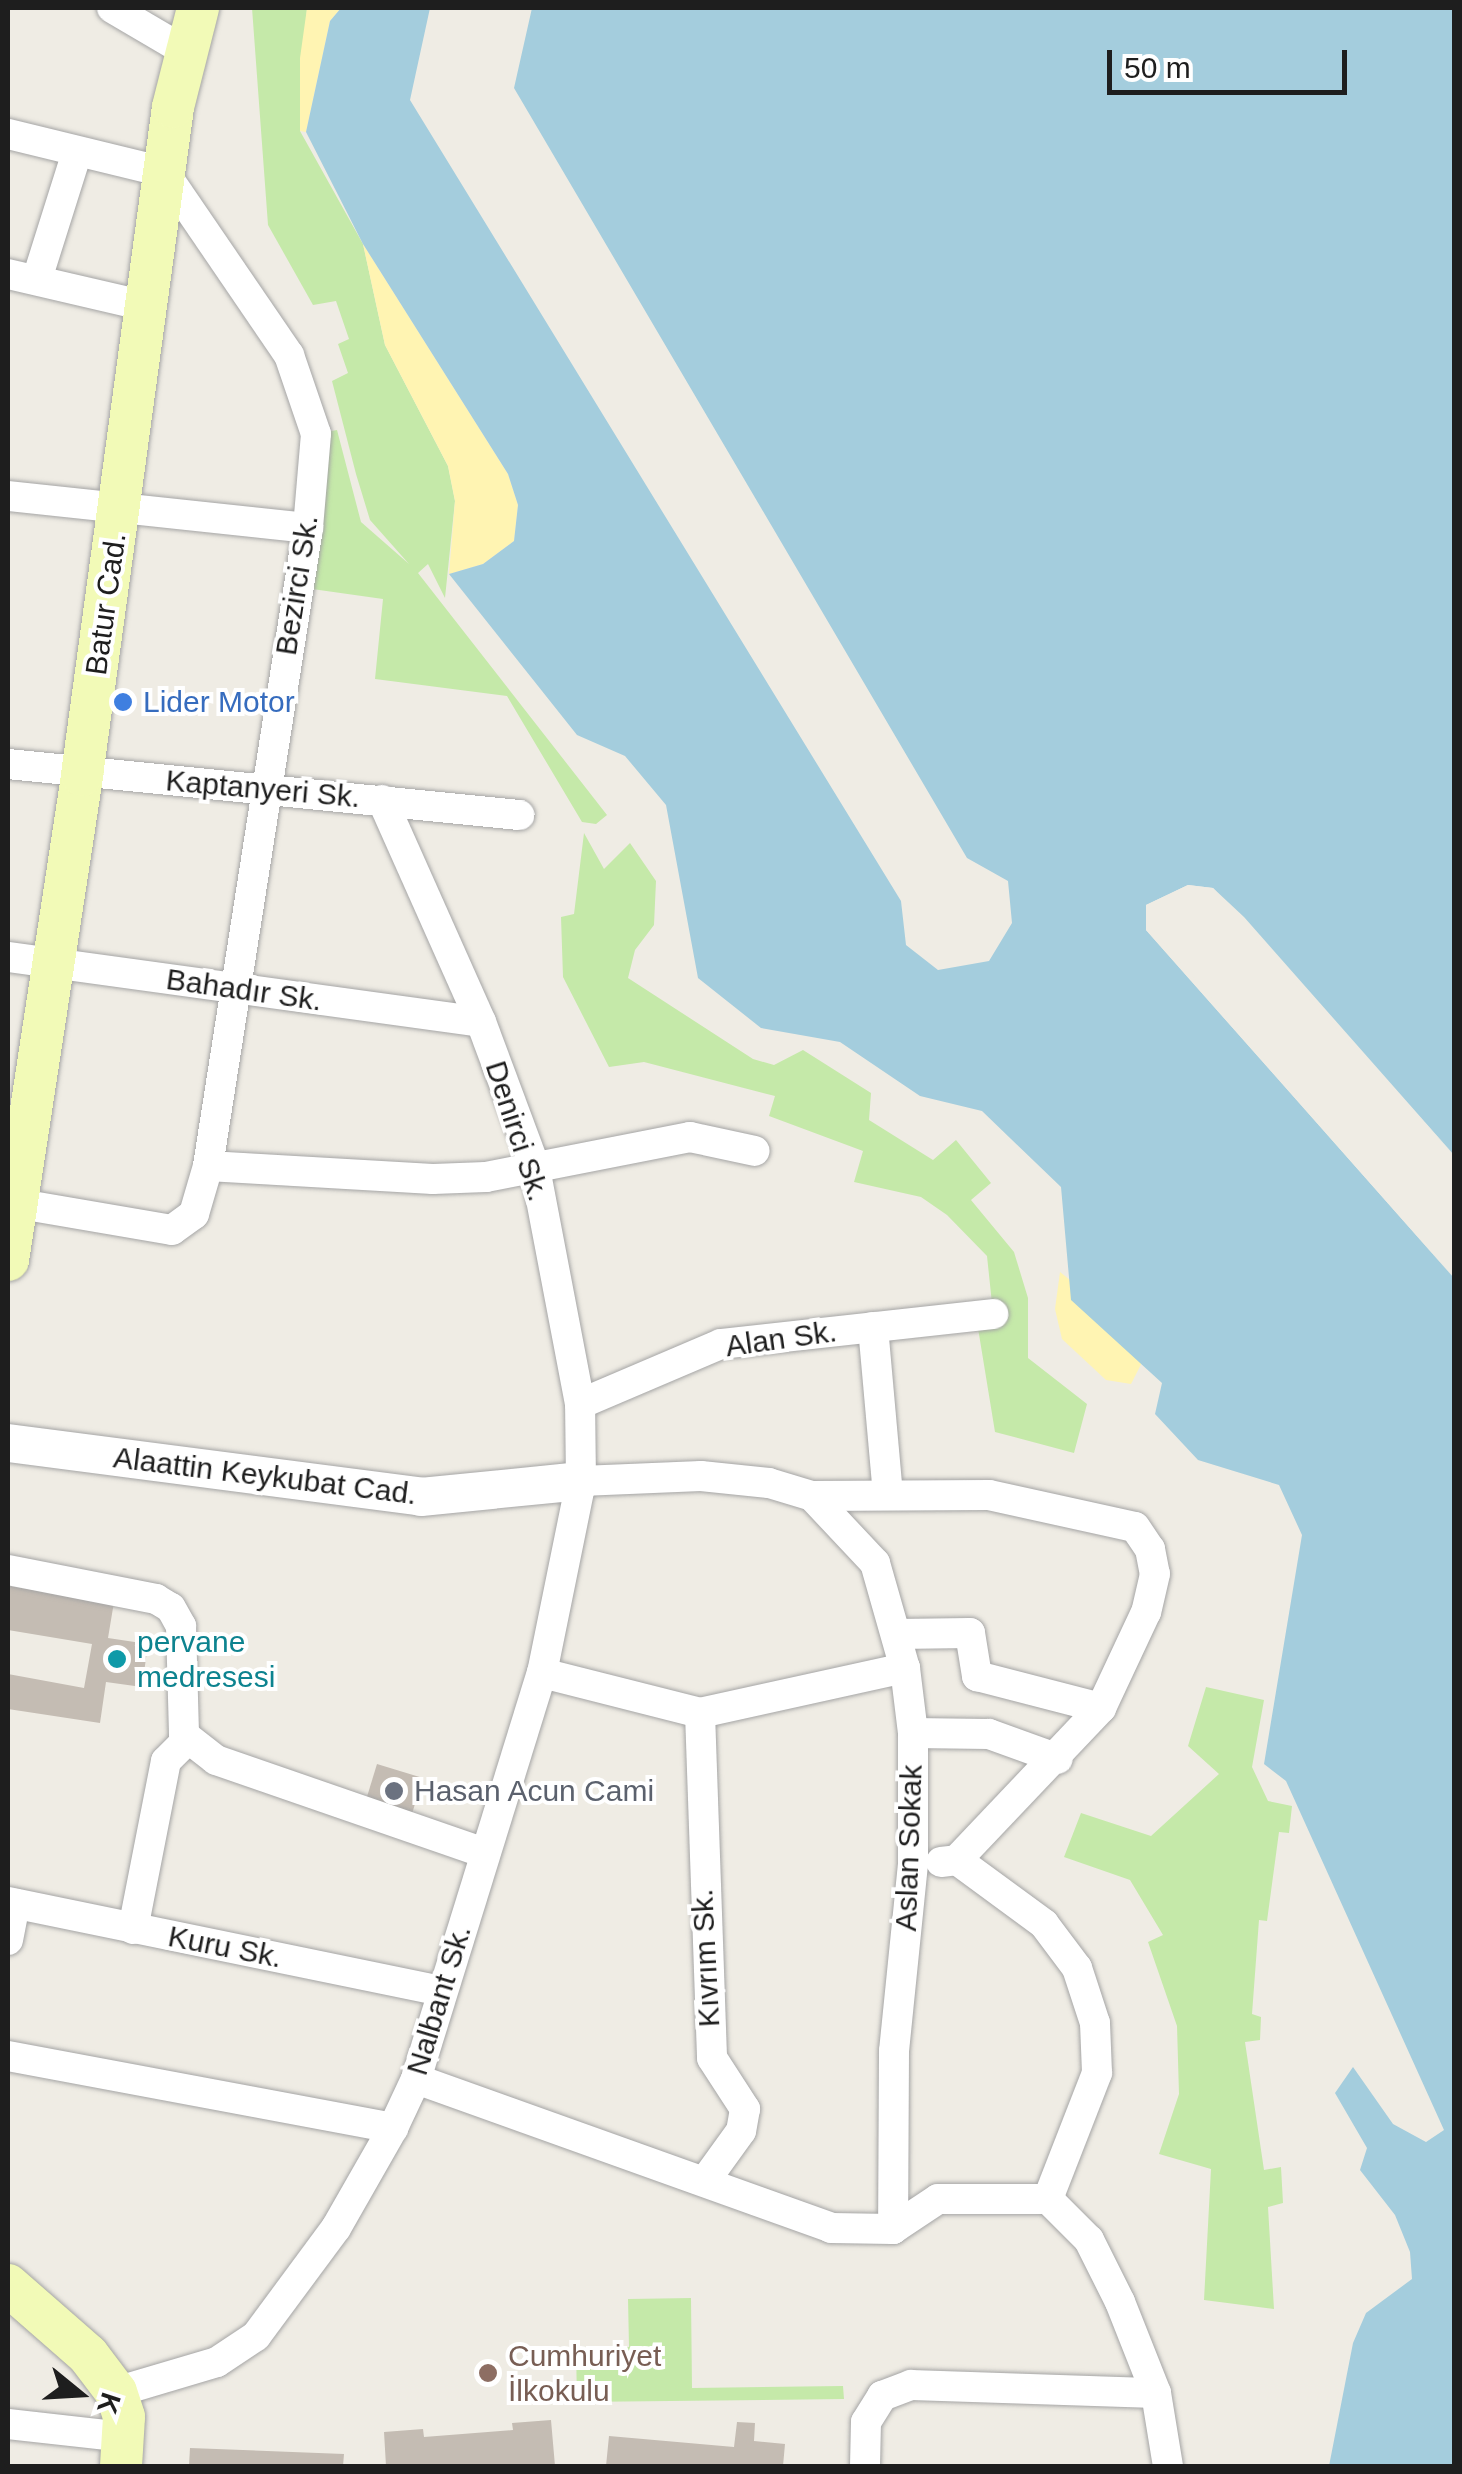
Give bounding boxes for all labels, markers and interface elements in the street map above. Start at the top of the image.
scale bar [1112,30,1352,92]
text: 50 m [1124,51,1191,84]
street label: Bezirci Sk. [268,512,326,658]
street label: Batur Cad. [78,530,134,678]
place label: Lider Motor [143,684,295,720]
marker: Lider Motor [112,691,134,713]
street label: Kaptanyeri Sk. [164,763,362,815]
street label: Bahadır Sk. [164,961,324,1019]
street label: Denirci Sk. [477,1056,557,1206]
street label: Alan Sk. [723,1313,839,1365]
street label: Alaattin Keykubat Cad. [111,1440,419,1512]
place label: pervane medresesi [137,1624,275,1694]
marker: pervane medresesi [106,1648,128,1670]
street label: Aslan Sokak [888,1764,930,1932]
place label: Hasan Acun Cami [414,1773,656,1809]
marker: Hasan Acun Cami [383,1780,405,1802]
street label: Kıvrım Sk. [684,1888,728,2028]
street label: Kuru Sk. [165,1918,285,1976]
street label: Nalbant Sk. [399,1921,479,2079]
place label: Cumhuriyet İlkokulu [508,2338,661,2408]
north arrow [30,2344,130,2444]
marker: Cumhuriyet İlkokulu [477,2362,499,2384]
text: K [91,2389,127,2418]

